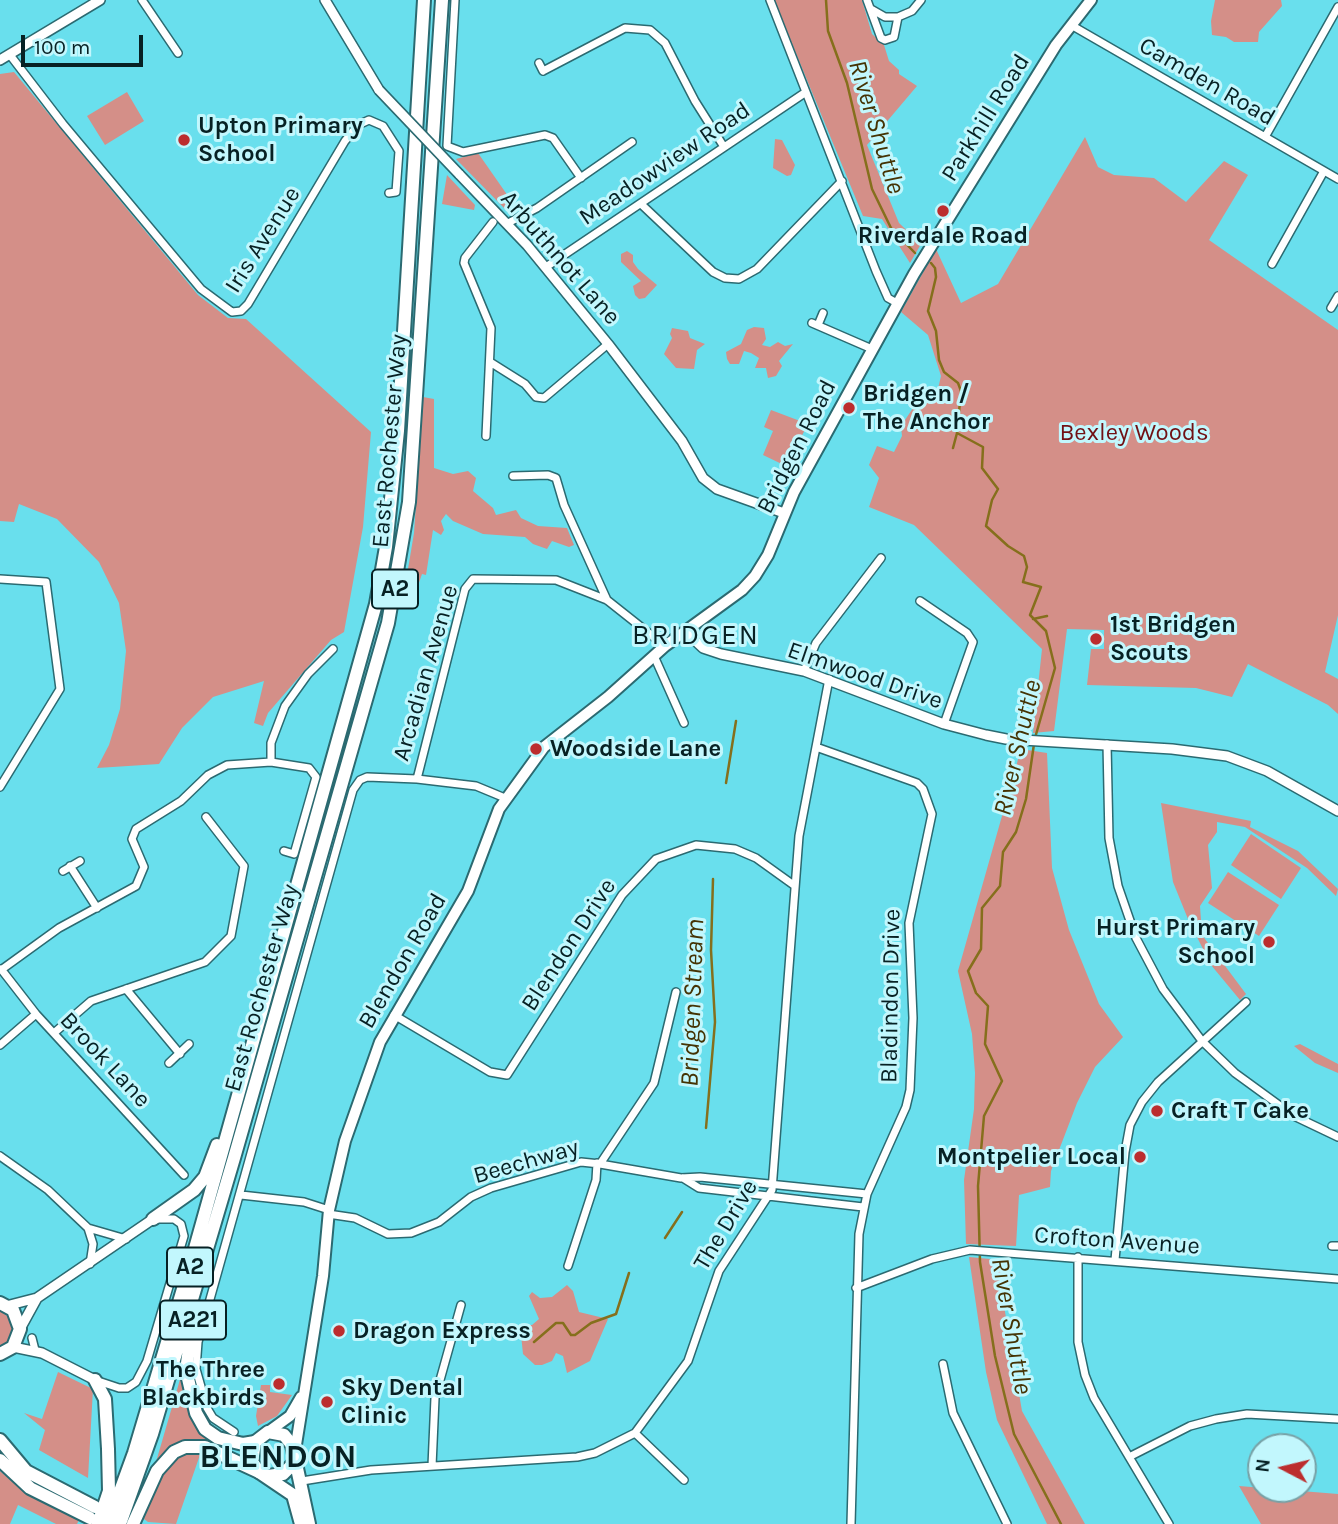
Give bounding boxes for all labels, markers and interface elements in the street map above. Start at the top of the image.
scale bar [24,21,147,65]
street label: Camden Road [1134,31,1280,133]
text: 100 m [34,35,91,59]
street label: Parkhill Road [935,49,1037,187]
water label: River Shuttle [841,56,911,198]
street label: Meadowview Road [574,96,756,232]
place label: Upton Primary School [198,112,363,168]
marker: Upton Primary School [176,132,192,148]
street label: Iris Avenue [219,182,307,298]
street label: Arbuthnot Lane [494,185,626,331]
marker: Riverdale Road [935,203,951,219]
place label: Riverdale Road [858,222,1028,250]
street label: East Rochester Way [366,333,414,549]
street label: Bridgen Road [751,375,843,519]
place label: Bridgen / The Anchor [863,380,990,436]
marker: Bridgen / The Anchor [841,400,857,416]
park label: Bexley Woods [1059,419,1209,447]
road number: A2 [372,569,418,608]
street label: Arcadian Avenue [387,582,465,764]
place label: 1st Bridgen Scouts [1110,611,1236,667]
district label: BRIDGEN [633,619,759,653]
marker: 1st Bridgen Scouts [1088,631,1104,647]
street label: Elmwood Drive [784,636,946,716]
water label: River Shuttle [987,677,1049,819]
place label: Woodside Lane [550,735,721,763]
marker: Woodside Lane [528,741,544,757]
street label: Blendon Drive [516,873,622,1017]
street label: East Rochester Way [219,881,305,1095]
street label: Blendon Road [353,888,453,1034]
street label: Bladindon Drive [875,909,907,1083]
place label: Hurst Primary School [1096,914,1255,970]
water label: Bridgen Stream [674,918,712,1088]
marker: Hurst Primary School [1261,934,1277,950]
street label: Brook Lane [53,1006,157,1114]
place label: Craft T Cake [1171,1097,1309,1125]
marker: Craft T Cake [1149,1103,1165,1119]
street label: Beechway [470,1133,582,1191]
place label: Montpelier Local [937,1143,1126,1171]
marker: Montpelier Local [1132,1149,1148,1165]
street label: The Drive [688,1174,764,1276]
street label: Crofton Avenue [1033,1221,1201,1261]
road number: A2 [167,1248,213,1286]
water label: River Shuttle [984,1255,1038,1397]
road number: A221 [160,1301,226,1340]
place label: Dragon Express [353,1317,531,1345]
marker: Dragon Express [331,1323,347,1339]
place label: The Three Blackbirds [142,1356,265,1412]
place label: Sky Dental Clinic [341,1374,463,1430]
marker: The Three Blackbirds [271,1376,287,1392]
marker: Sky Dental Clinic [319,1394,335,1410]
north arrow [1247,1433,1317,1503]
district label: BLENDON [200,1439,358,1477]
text: N [1251,1458,1275,1474]

